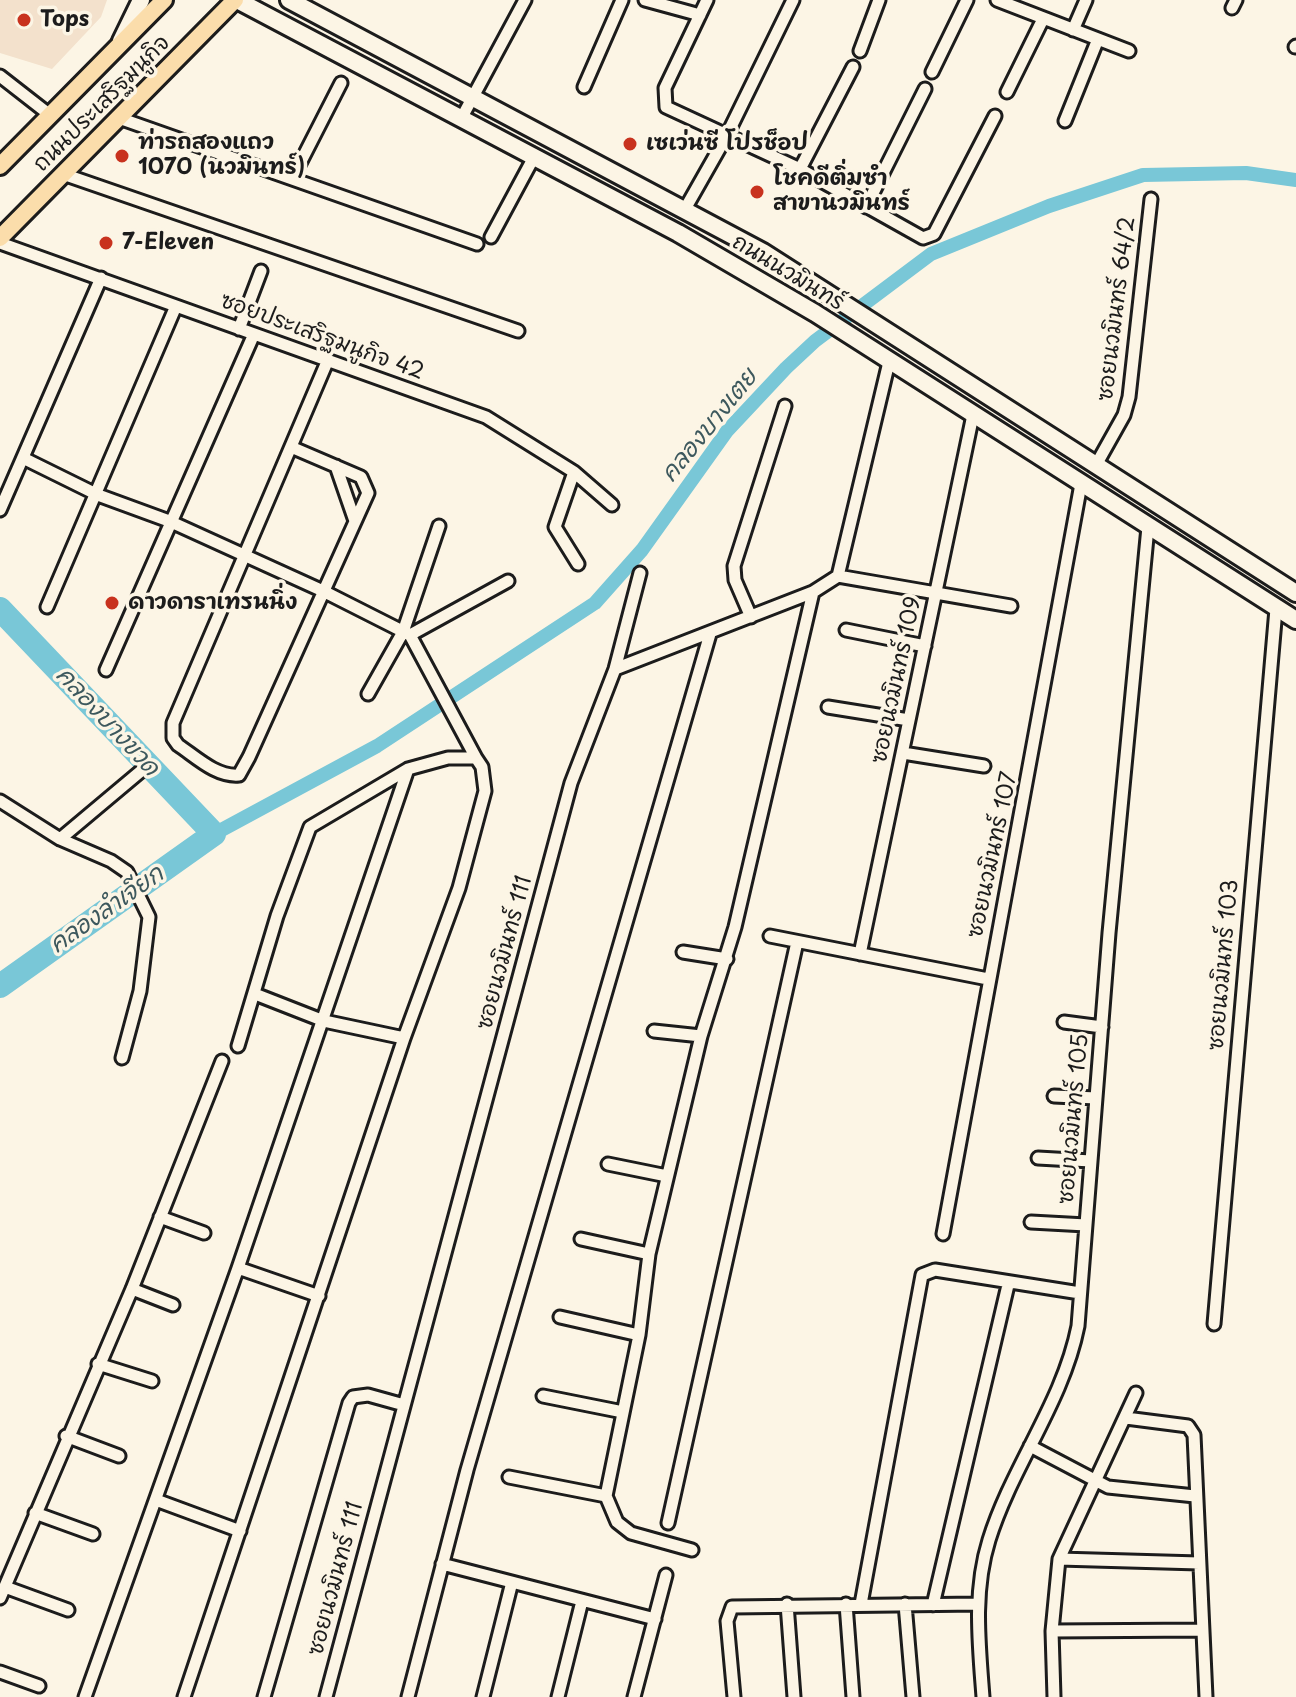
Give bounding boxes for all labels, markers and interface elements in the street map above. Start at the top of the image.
place label: Tops [40,7,89,33]
marker: Tops [15,11,33,29]
street label: ถนนประเสริฐมนูกิจ [28,30,176,178]
place label: ท่ารถสองแถว 1070 (นวมินทร์) [138,130,305,182]
place label: เซเว่นซี โปรช็อป [646,131,808,157]
marker: เซเว่นซี โปรช็อป [621,135,639,153]
marker: ท่ารถสองแถว 1070 (นวมินทร์) [113,147,131,165]
place label: โชคดีติ่มซำ สาขานวมินทร์ [773,166,910,218]
marker: โชคดีติ่มซำ สาขานวมินทร์ [748,183,766,201]
street label: ซอยนวมินทร์ 64/2 [1093,215,1141,403]
street label: ถนนนวมินทร์ [727,229,849,317]
place label: 7-Eleven [122,230,214,256]
marker: 7-Eleven [97,234,115,252]
street label: ซอยประเสริฐมนูกิจ 42 [217,288,427,386]
water label: คลองบางเตย [656,364,764,488]
place label: ดาวดาราเทรนนิ่ง [128,590,298,616]
marker: ดาวดาราเทรนนิ่ง [103,594,121,612]
street label: ซอยนวมินทร์ 109 [866,594,928,766]
water label: คลองบางขวด [49,662,165,782]
street label: ซอยนวมินทร์ 107 [963,770,1023,940]
water label: คลองลำเจียก [44,860,170,960]
street label: ซอยนวมินทร์ 111 [472,873,538,1033]
street label: ซอยนวมินทร์ 103 [1203,878,1245,1052]
street label: ซอยนวมินทร์ 105 [1053,1033,1095,1205]
street label: ซอยนวมินทร์ 111 [303,1499,369,1659]

